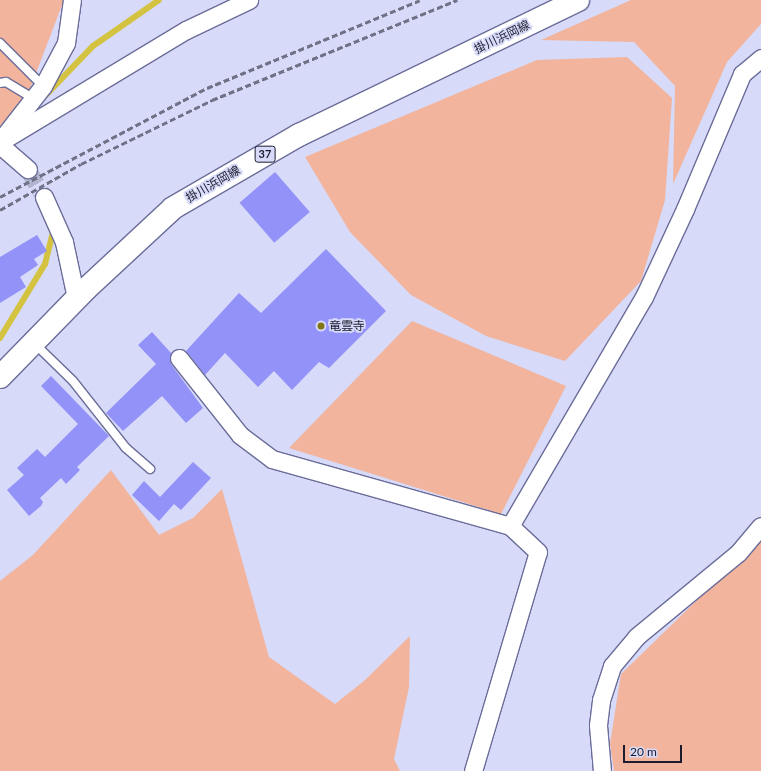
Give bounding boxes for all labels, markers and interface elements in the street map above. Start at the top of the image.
street label: 掛川浜岡線 [472,17,532,57]
road number: 37 [254,145,276,163]
street label: 掛川浜岡線 [183,163,243,205]
place label: 竜雲寺 [329,319,365,333]
marker: 竜雲寺 [316,321,326,331]
scale bar [625,737,684,763]
text: 20 m [630,744,657,759]

